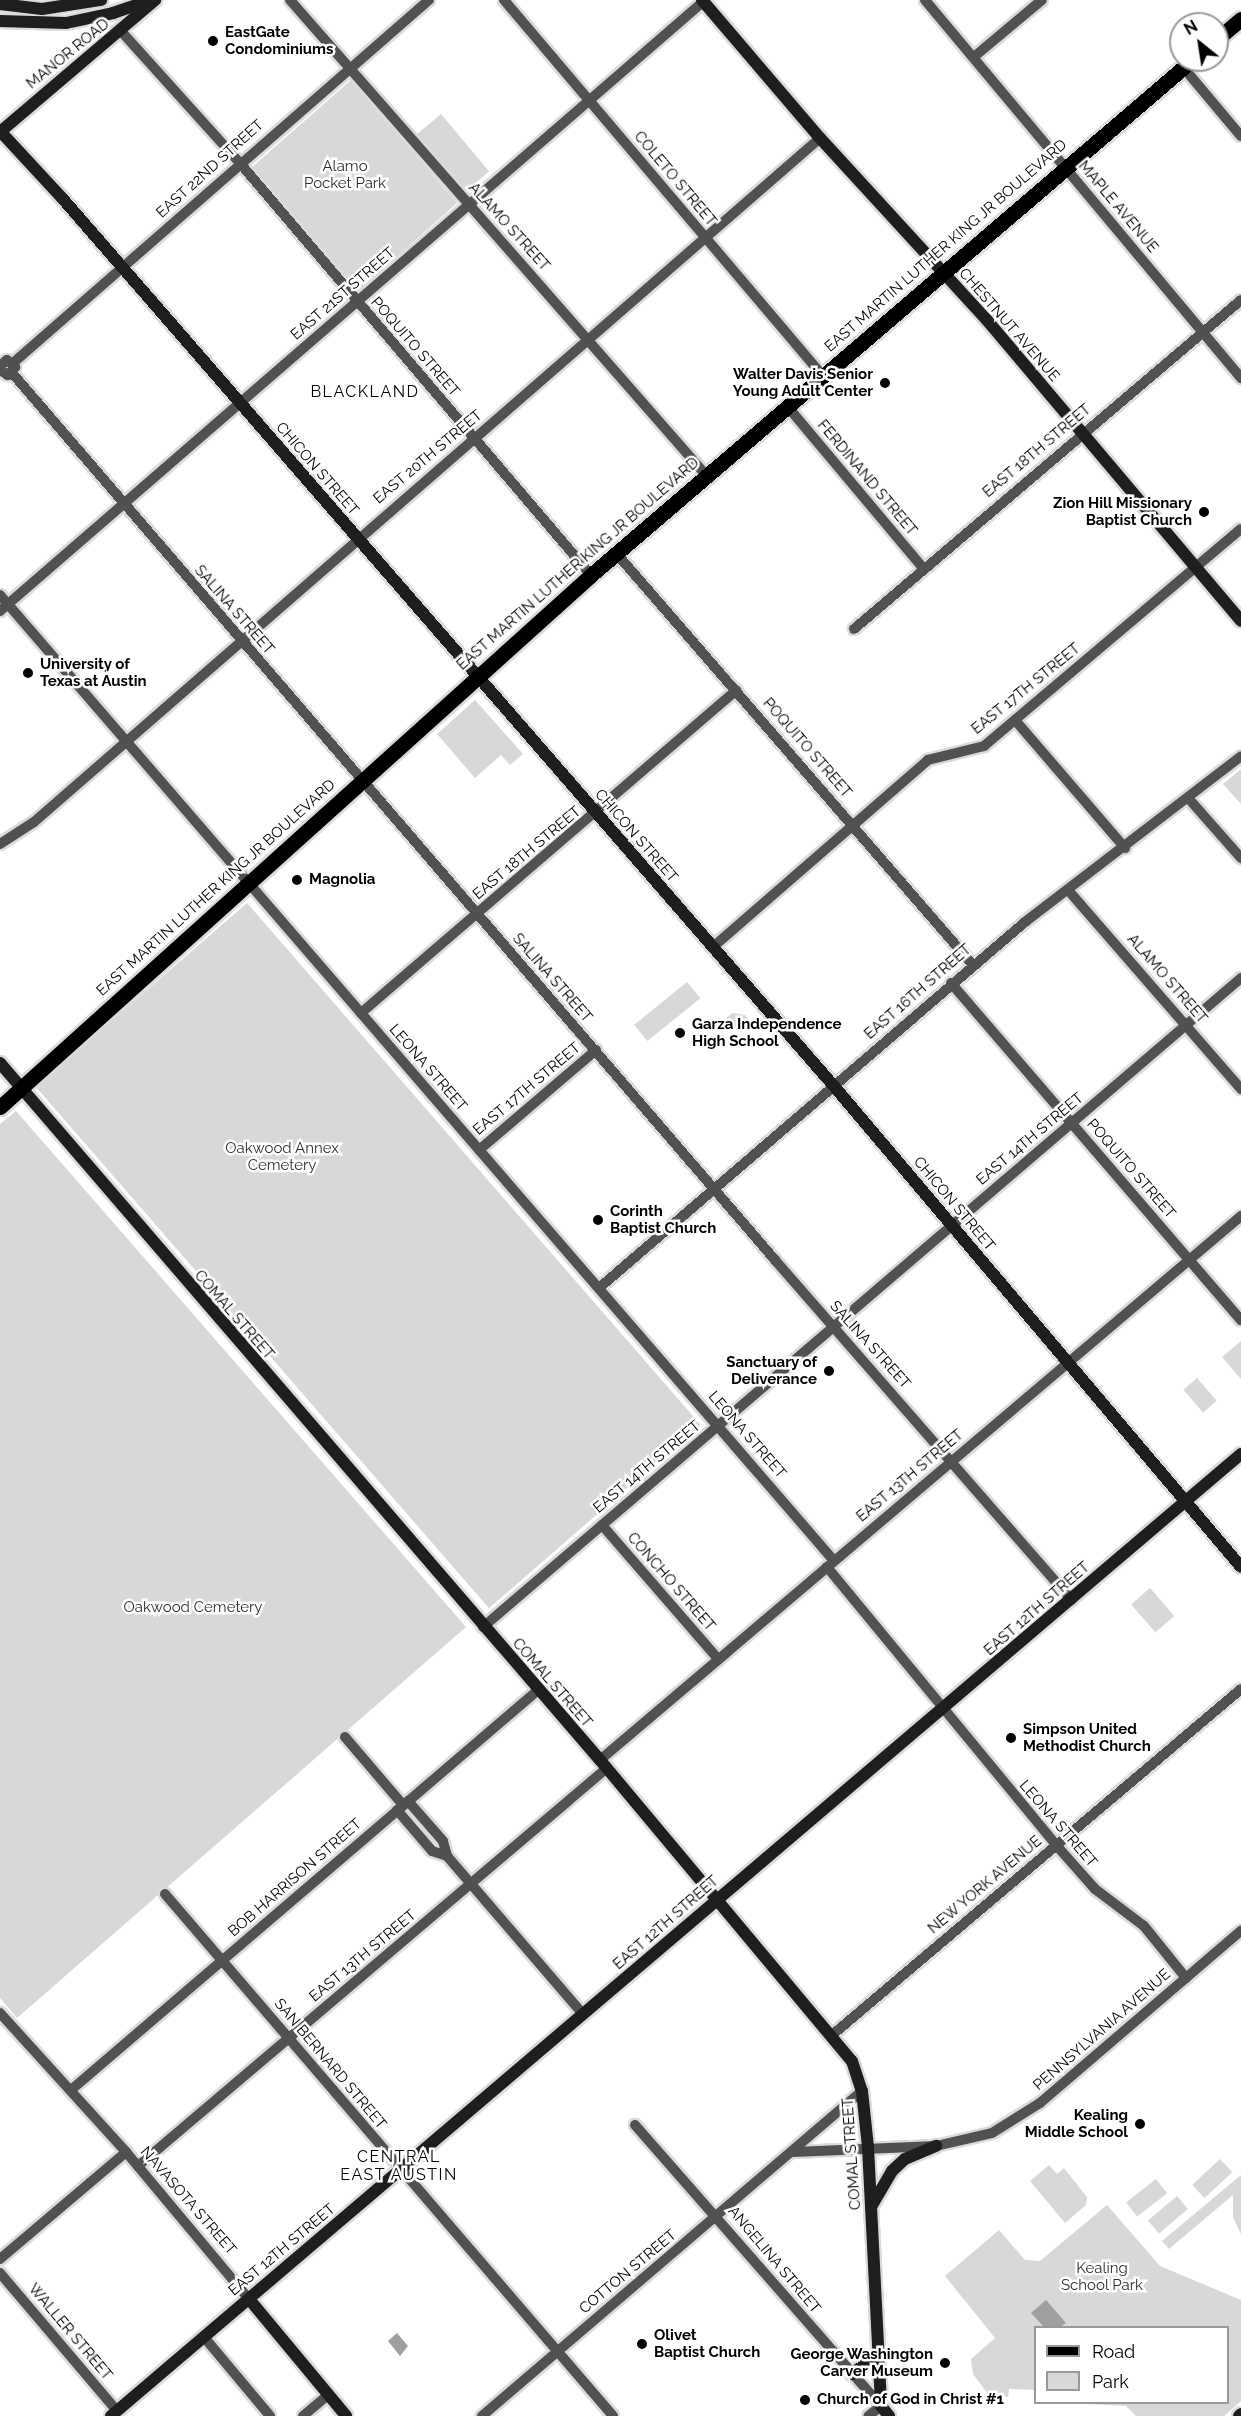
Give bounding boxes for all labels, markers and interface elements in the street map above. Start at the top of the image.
north arrow [1169,12,1229,72]
street label: MANOR ROAD [23,15,113,93]
text: N [1181,16,1201,39]
place label: EastGate Condominiums [225,23,333,58]
marker: EastGate Condominiums [206,34,220,48]
street label: EAST 22ND STREET [153,116,267,222]
street label: COLETO STREET [630,128,720,230]
street label: EAST MARTIN LUTHER KING JR BOULEVARD [821,136,1071,356]
park label: Alamo Pocket Park [304,157,386,192]
street label: MAPLE AVENUE [1074,157,1162,257]
street label: ALAMO STREET [465,179,553,275]
street label: EAST 21ST STREET [287,244,399,344]
street label: CHESTNUT AVENUE [955,264,1063,386]
street label: POQUITO STREET [367,293,463,401]
place label: Walter Davis Senior Young Adult Center [732,365,873,400]
marker: Walter Davis Senior Young Adult Center [878,376,892,390]
district label: BLACKLAND [310,382,420,402]
street label: EAST 18TH STREET [979,400,1095,502]
street label: EAST 20TH STREET [370,406,486,508]
street label: FERDINAND STREET [813,416,921,540]
street label: CHICON STREET [272,419,362,519]
street label: EAST MARTIN LUTHER KING JR BOULEVARD [453,454,703,674]
place label: Zion Hill Missionary Baptist Church [1053,494,1192,529]
marker: Zion Hill Missionary Baptist Church [1197,505,1211,519]
street label: SALINA STREET [190,562,278,658]
street label: EAST 17TH STREET [968,640,1084,738]
place label: University of Texas at Austin [40,655,147,690]
marker: University of Texas at Austin [21,666,35,680]
street label: POQUITO STREET [759,694,855,802]
street label: EAST MARTIN LUTHER KING JR BOULEVARD [93,776,339,1000]
street label: CHICON STREET [591,786,681,886]
street label: EAST 18TH STREET [469,802,585,904]
place label: Magnolia [309,871,375,889]
marker: Magnolia [290,873,304,887]
street label: SALINA STREET [508,930,596,1026]
street label: ALAMO STREET [1123,931,1211,1027]
street label: EAST 16TH STREET [861,941,975,1043]
place label: Garza Independence High School [692,1015,842,1050]
street label: LEONA STREET [385,1021,471,1115]
marker: Garza Independence High School [673,1026,687,1040]
street label: EAST 17TH STREET [470,1039,584,1139]
street label: EAST 14TH STREET [973,1089,1087,1189]
street label: POQUITO STREET [1083,1115,1179,1223]
park label: Oakwood Annex Cemetery [225,1139,339,1174]
street label: CHICON STREET [909,1153,999,1255]
place label: Corinth Baptist Church [610,1202,716,1237]
marker: Corinth Baptist Church [591,1213,605,1227]
street label: COMAL STREET [190,1267,278,1363]
street label: SALINA STREET [826,1297,914,1393]
place label: Sanctuary of Deliverance [726,1353,817,1388]
marker: Sanctuary of Deliverance [822,1364,836,1378]
street label: LEONA STREET [704,1388,790,1482]
street label: EAST 14TH STREET [590,1417,704,1517]
street label: EAST 13TH STREET [853,1426,967,1526]
street label: CONCHO STREET [623,1529,719,1635]
street label: EAST 12TH STREET [981,1558,1093,1660]
park label: Oakwood Cemetery [124,1599,262,1617]
street label: COMAL STREET [508,1635,596,1731]
place label: Simpson United Methodist Church [1023,1720,1151,1755]
marker: Simpson United Methodist Church [1004,1731,1018,1745]
street label: LEONA STREET [1015,1777,1101,1871]
street label: BOB HARRISON STREET [225,1815,365,1941]
street label: NEW YORK AVENUE [924,1832,1046,1938]
street label: EAST 12TH STREET [610,1872,722,1974]
street label: EAST 13TH STREET [306,1906,420,2006]
street label: PENNSYLVANIA AVENUE [1029,1965,1175,2095]
street label: SAN BERNARD STREET [270,1995,390,2133]
street label: COMAL STREET [839,2097,865,2211]
place label: Kealing Middle School [1025,2106,1128,2141]
marker: Kealing Middle School [1133,2117,1147,2131]
street label: NAVASOTA STREET [136,2143,240,2259]
district label: CENTRAL EAST AUSTIN [340,2147,458,2185]
street label: EAST 12TH STREET [225,2200,339,2300]
street label: ANGELINA STREET [724,2202,824,2318]
street label: COTTON STREET [576,2226,680,2318]
park label: Kealing School Park [1061,2259,1143,2294]
street label: WALLER STREET [24,2280,116,2384]
place label: Olivet Baptist Church [654,2326,760,2361]
legend [1034,2326,1229,2404]
marker: Olivet Baptist Church [635,2337,649,2351]
text: Road [1092,2341,1135,2362]
place label: George Washington Carver Museum [790,2345,933,2380]
marker: George Washington Carver Museum [938,2356,952,2370]
text: Park [1092,2371,1129,2392]
place label: Church of God in Christ #1 [817,2391,1004,2409]
marker: Church of God in Christ #1 [798,2393,812,2407]

